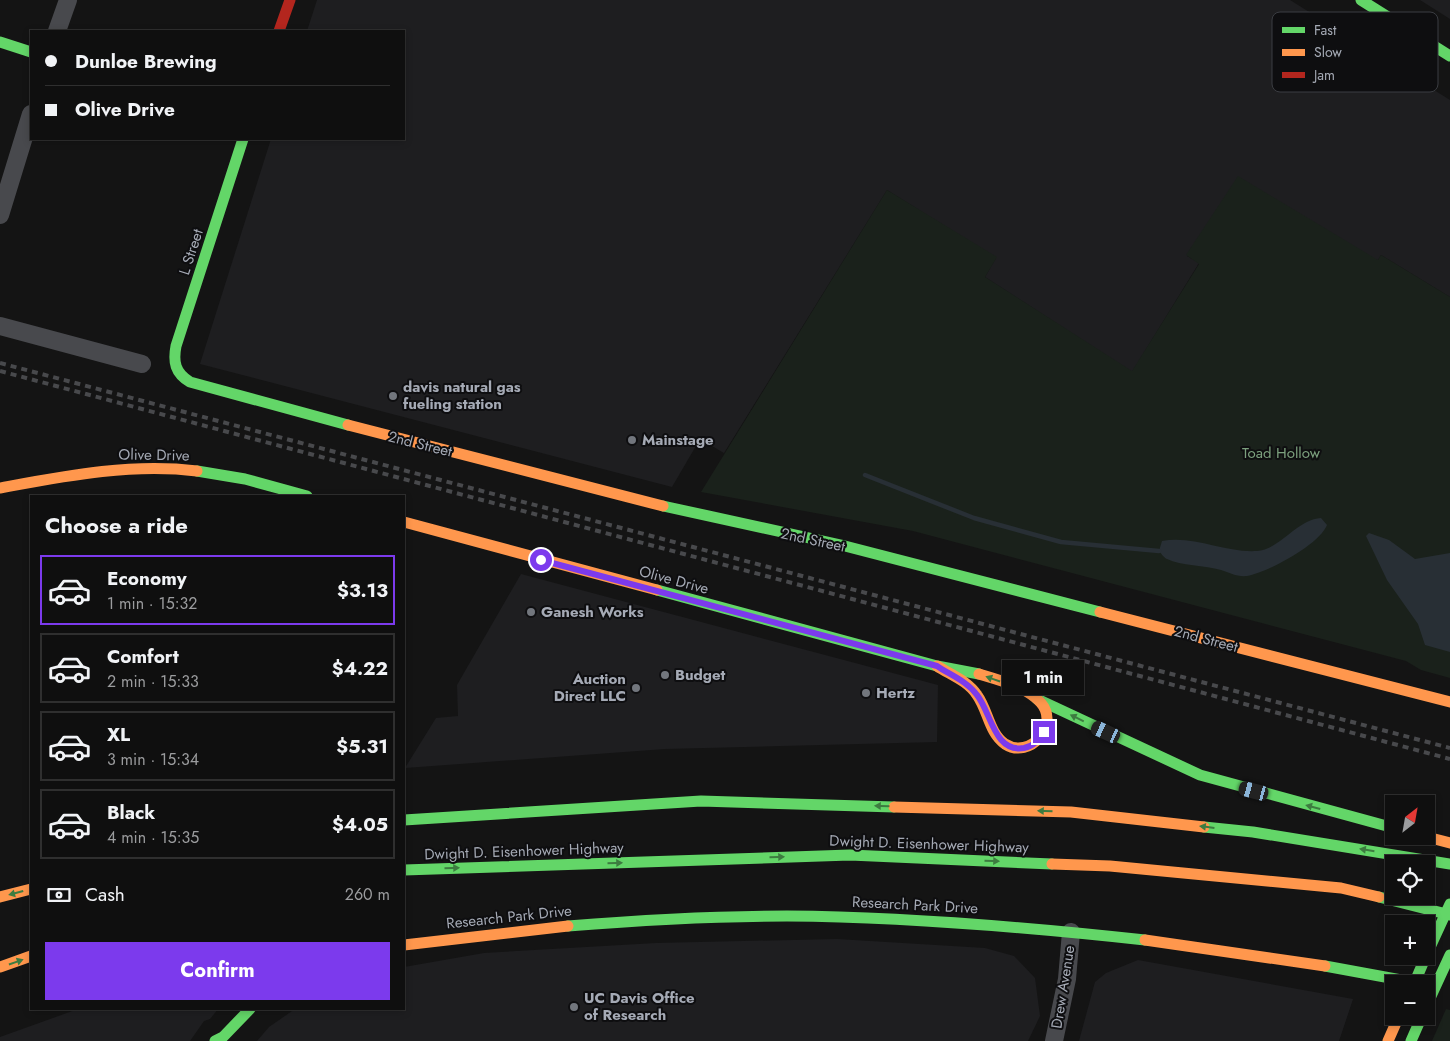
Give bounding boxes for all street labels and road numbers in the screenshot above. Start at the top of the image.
street label: L Street [173,226,209,278]
street label: 2nd Street [386,425,455,463]
street label: Olive Drive [118,443,190,467]
street label: 2nd Street [779,522,848,558]
street label: Olive Drive [637,560,711,600]
street label: 2nd Street [1172,620,1241,658]
street label: Dwight D. Eisenhower Highway [829,830,1030,858]
street label: Dwight D. Eisenhower Highway [424,837,625,865]
street label: Research Park Drive [851,891,979,919]
street label: Research Park Drive [445,899,573,935]
street label: Drew Avenue [1046,944,1080,1030]

